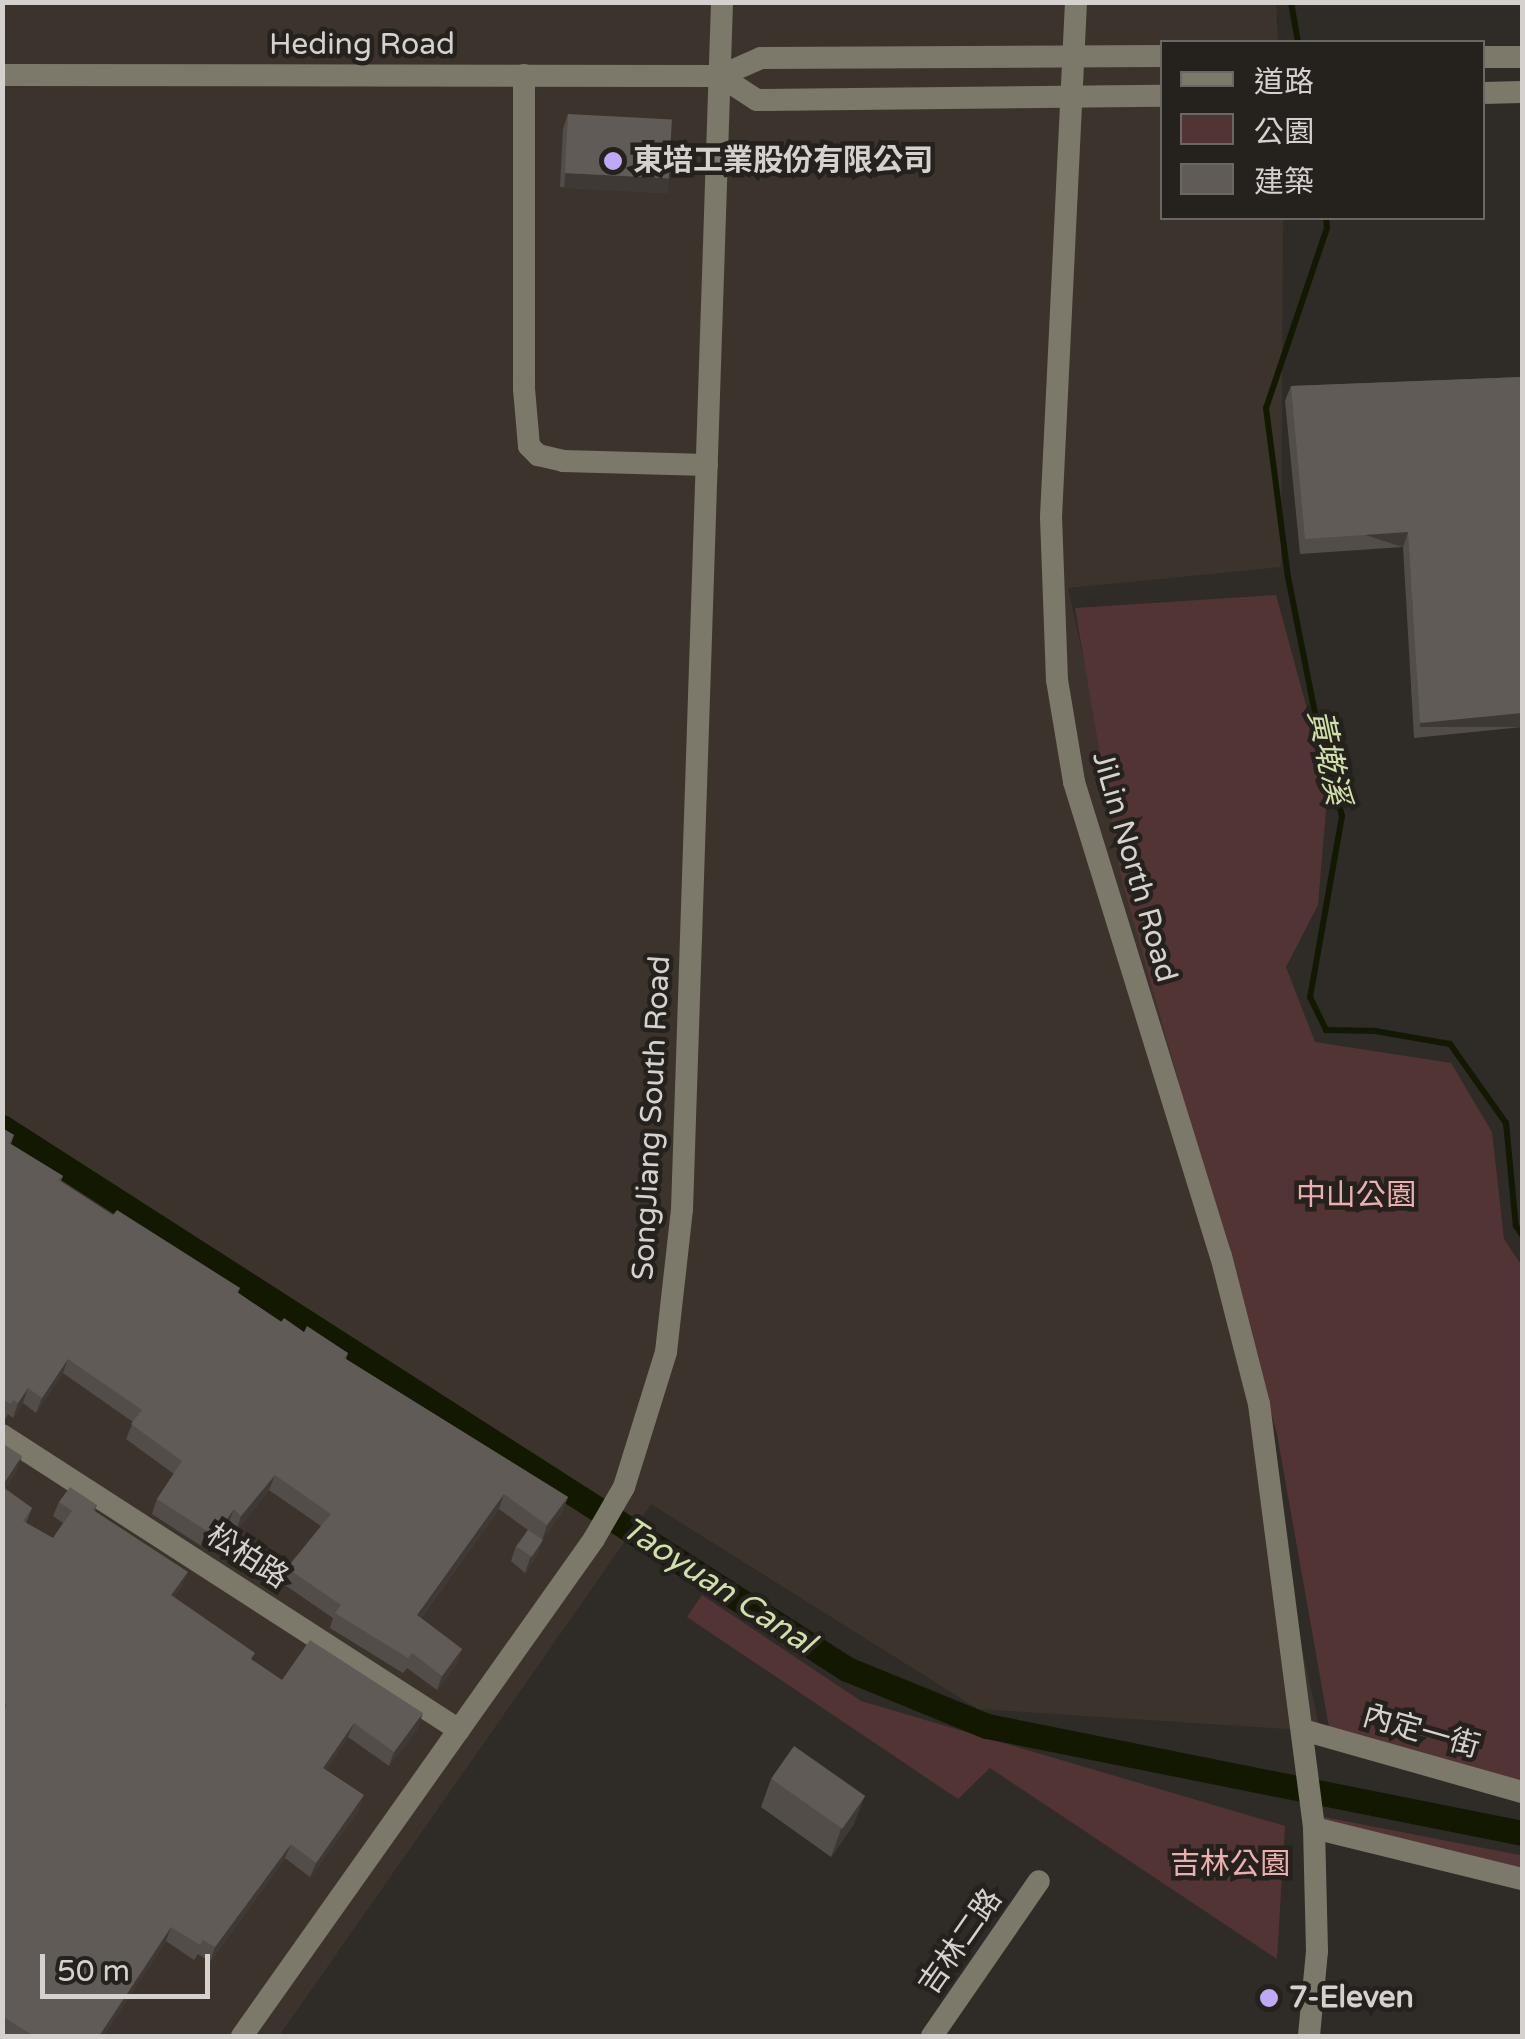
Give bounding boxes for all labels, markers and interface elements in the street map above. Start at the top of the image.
street label: Heding Road [269,27,455,63]
legend [1160,40,1485,220]
text: 道路 [1254,64,1314,101]
text: 公園 [1254,114,1314,151]
place label: 東培工業股份有限公司 [633,143,933,179]
marker: 東培工業股份有限公司 [602,150,624,172]
text: 建築 [1254,164,1314,201]
water label: 黃墘溪 [1299,706,1357,808]
street label: JiLin North Road [1084,748,1184,986]
street label: SongJiang South Road [626,955,678,1281]
park label: 中山公園 [1296,1178,1416,1214]
water label: Taoyuan Canal [614,1509,822,1663]
street label: 松柏路 [199,1517,295,1597]
street label: 內定一街 [1358,1698,1484,1766]
park label: 吉林公園 [1170,1847,1290,1883]
street label: 吉林二路 [912,1883,1010,2001]
scale bar [45,1934,215,1996]
text: 50 m [57,1953,130,1990]
place label: 7-Eleven [1289,1980,1414,2016]
marker: 7-Eleven [1258,1987,1280,2009]

